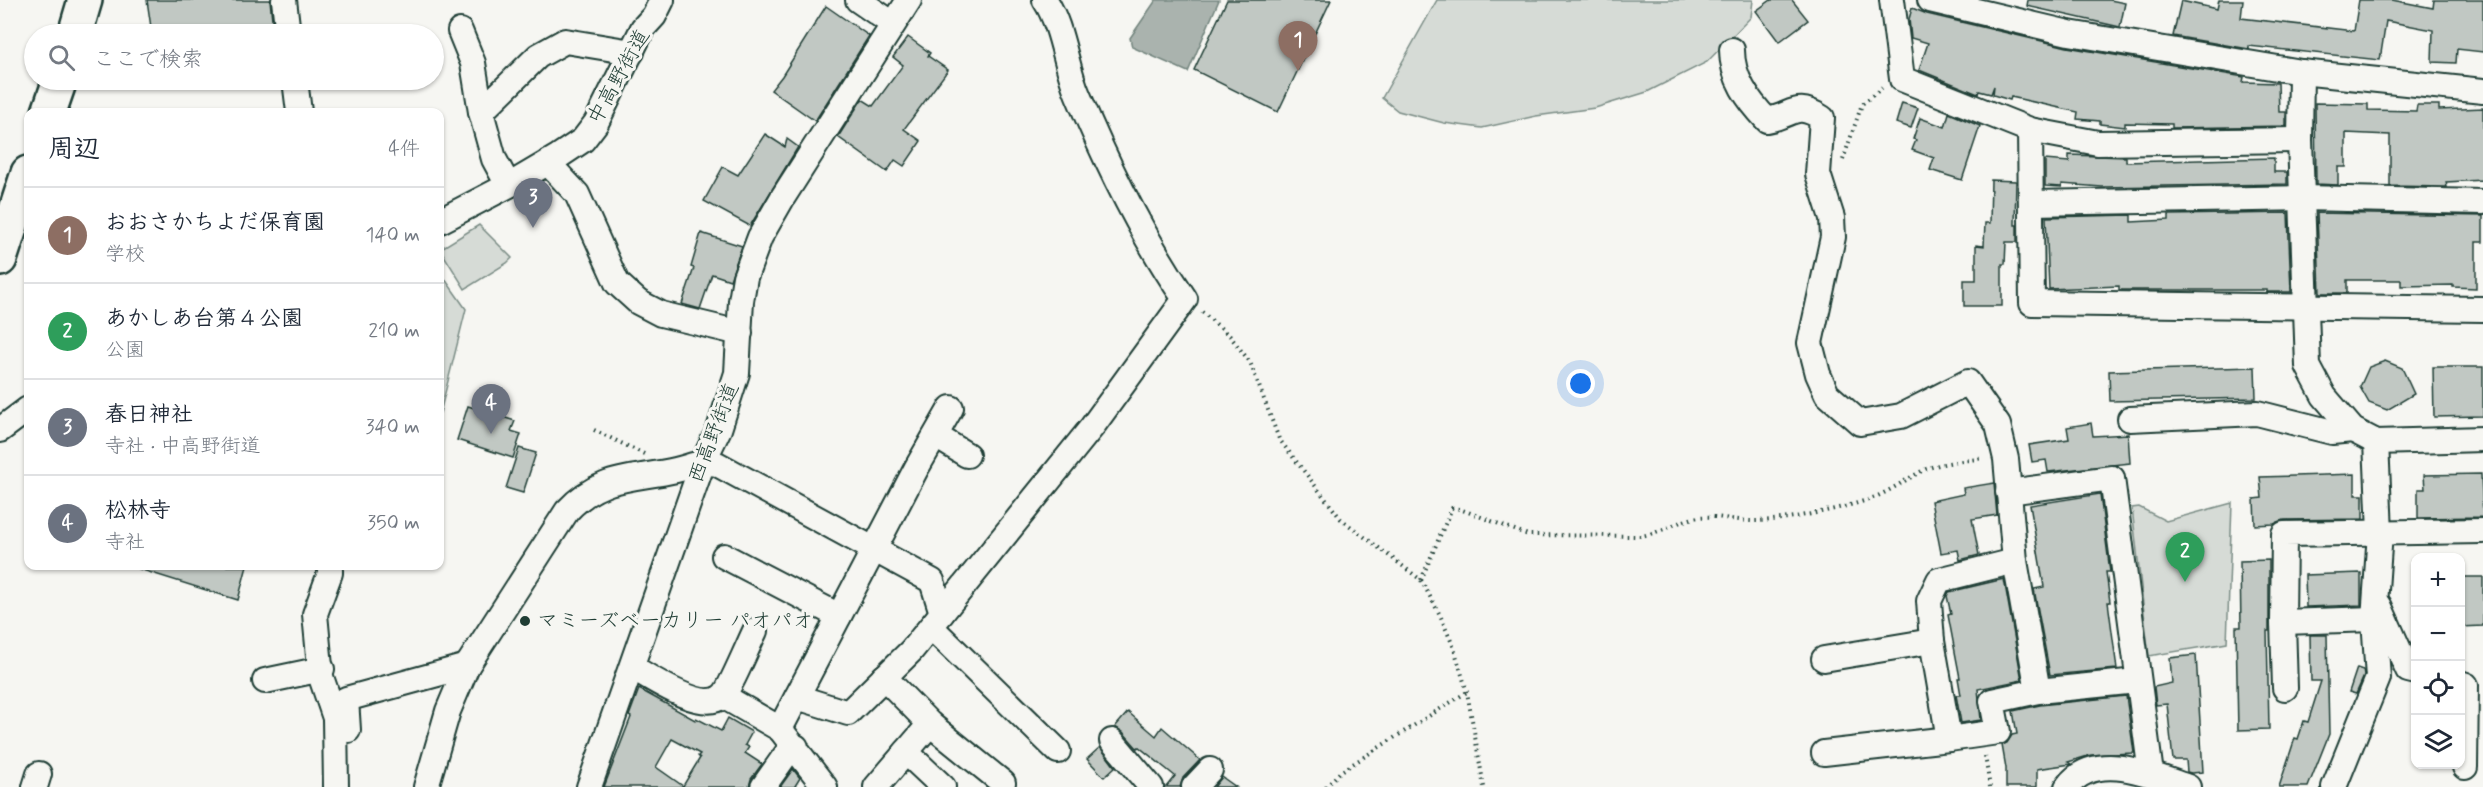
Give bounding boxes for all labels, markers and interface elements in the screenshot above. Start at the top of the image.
pin: 1 [1278,22,1318,71]
search box [24,24,444,90]
street label: 中高野街道 [581,24,657,130]
icon: search [45,41,78,74]
text: ここで検索 [93,46,203,74]
text: 周辺 [48,133,100,167]
text: 4件 [388,136,420,163]
pin: 3 [514,178,552,228]
text: おおさかちよだ保育園 [105,209,325,237]
text: 1 [63,222,72,249]
text: 140 m [366,222,420,249]
text: 学校 [105,241,145,268]
text: あかしあ台第４公園 [105,305,303,333]
text: 2 [63,318,72,345]
text: 210 m [368,318,420,345]
text: 公園 [105,337,145,364]
your location [1566,369,1595,398]
street label: 西高野街道 [682,379,746,487]
pin: 4 [472,384,510,434]
text: 春日神社 [105,401,193,429]
text: 3 [63,414,72,441]
text: 340 m [365,414,420,441]
text: 寺社 · 中高野街道 [105,433,260,460]
text: 松林寺 [105,497,171,525]
text: 4 [62,510,73,537]
text: 350 m [367,510,420,537]
text: 寺社 [105,529,145,556]
pin: 2 [2166,532,2204,582]
map controls [2411,553,2465,769]
button: + [2411,553,2465,607]
place label: マミーズベーカリー パオパオ [537,607,814,635]
button: − [2411,607,2465,661]
marker: マミーズベーカリー パオパオ [518,614,532,628]
button: locate [2411,661,2465,715]
button: layers [2411,715,2465,769]

